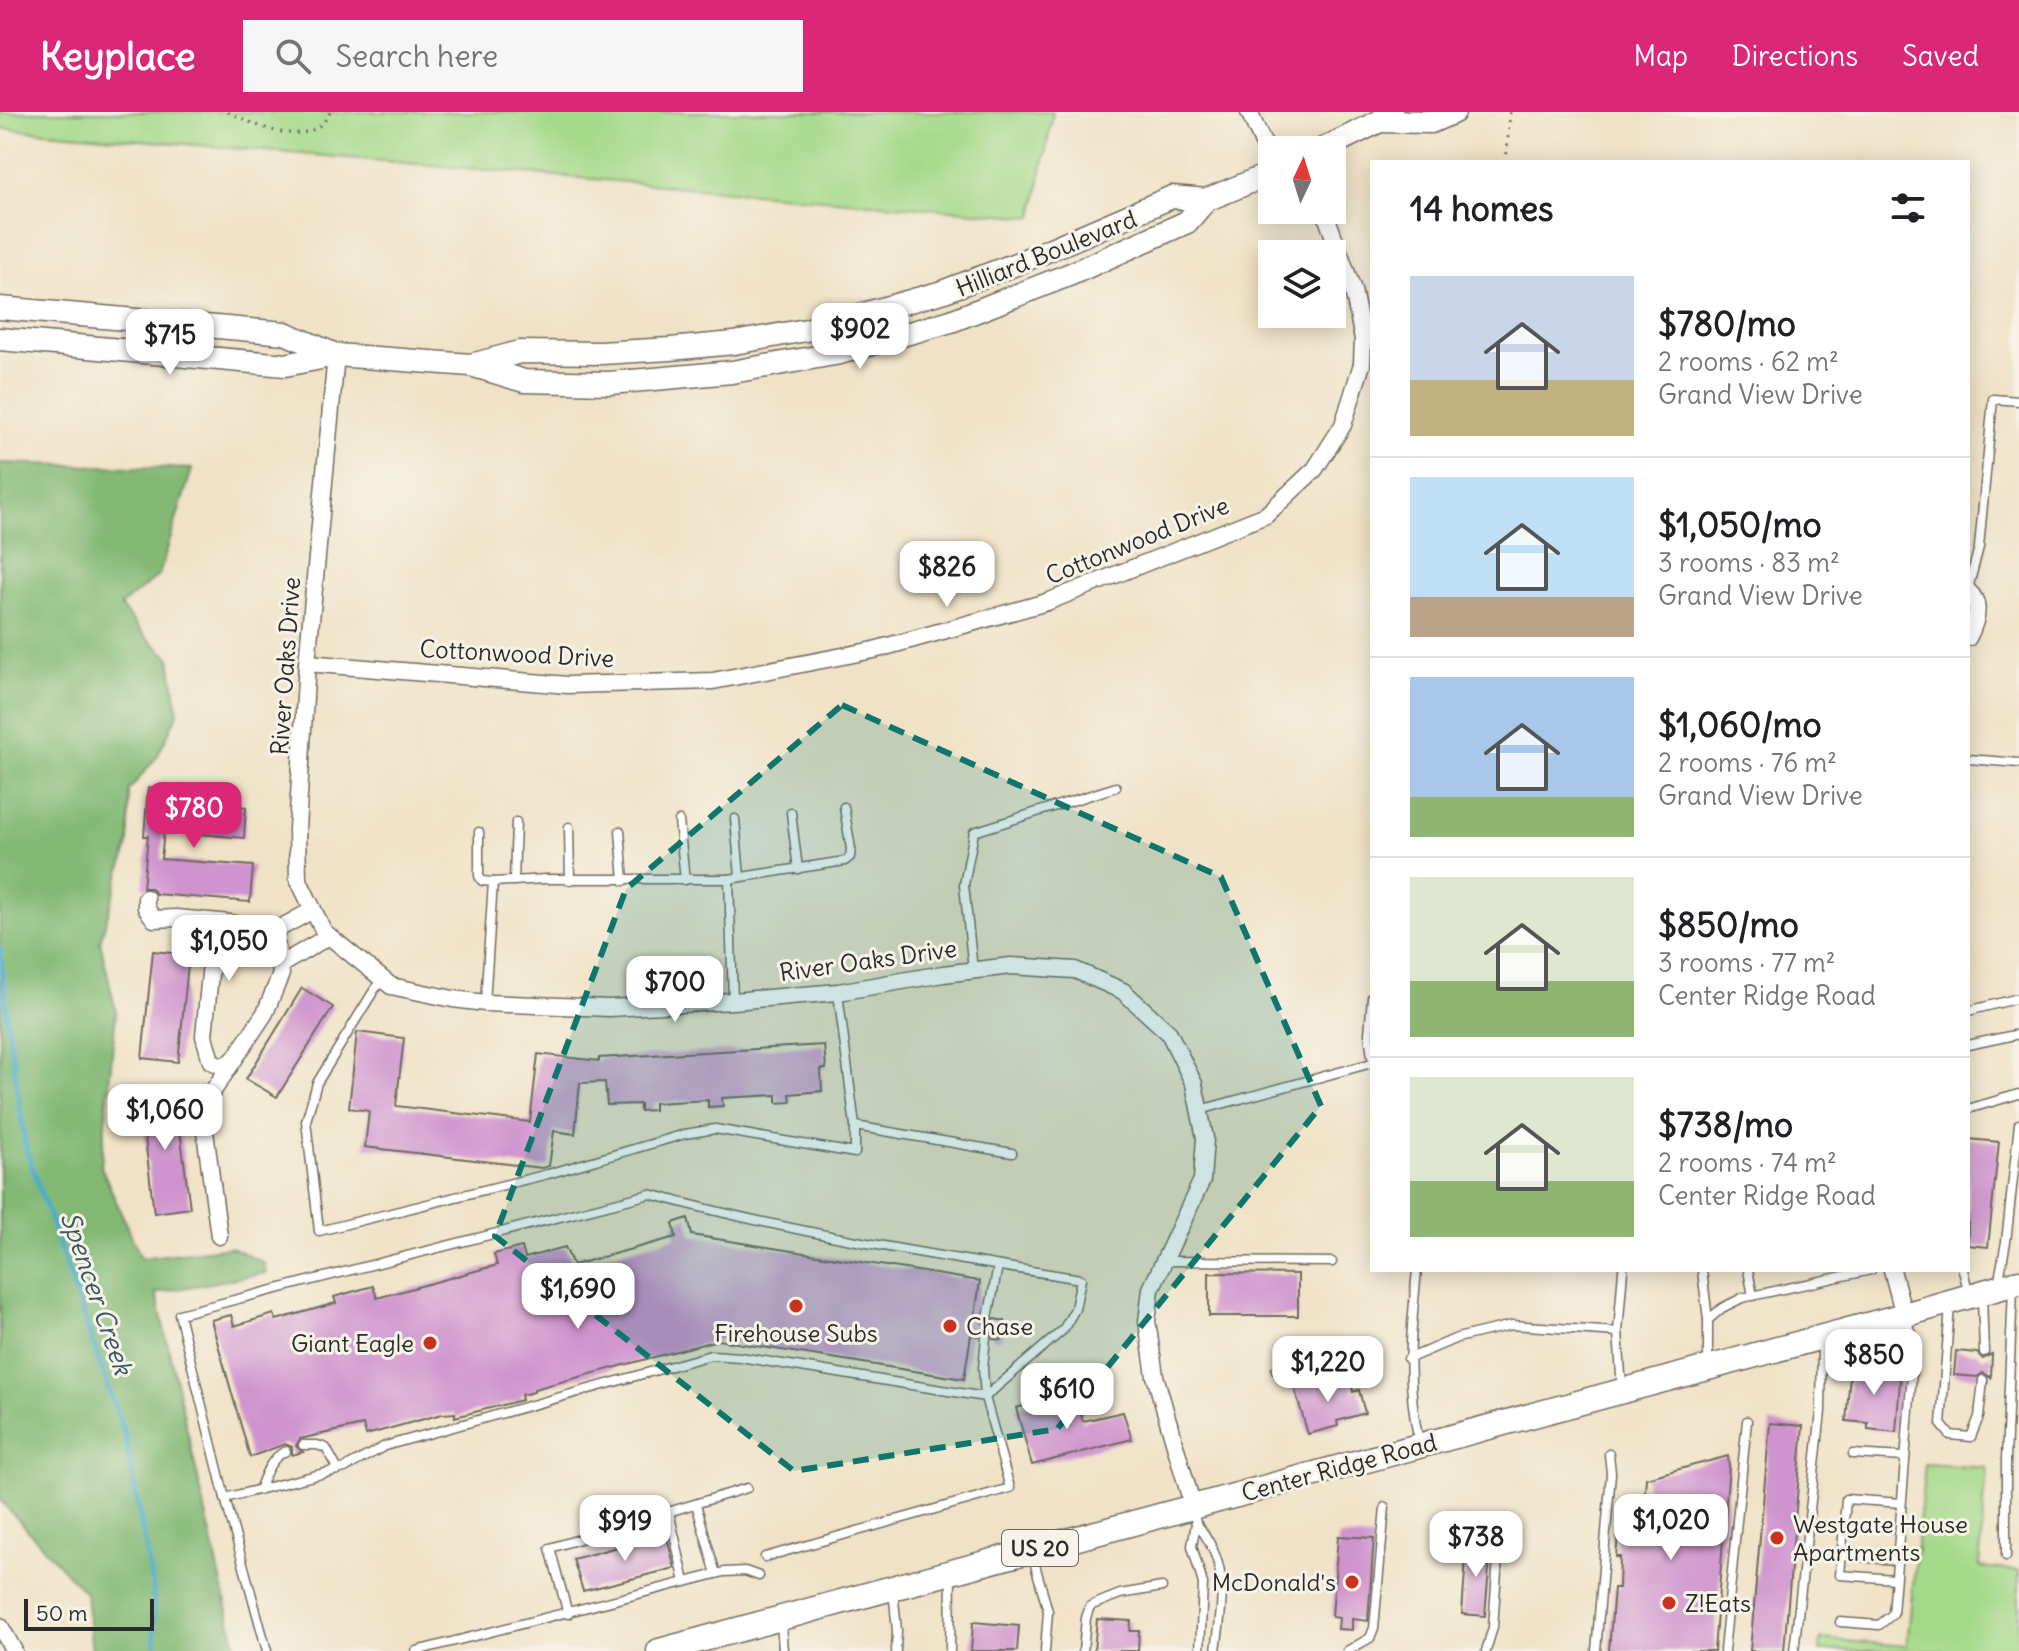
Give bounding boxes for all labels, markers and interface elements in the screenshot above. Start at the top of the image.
search box [243,20,803,92]
text: Keyplace [40,33,195,80]
icon: search [271,34,315,78]
text: Search here [335,37,498,75]
text: Map [1633,38,1688,74]
text: Directions [1732,38,1858,74]
text: Saved [1902,38,1979,74]
north arrow [1258,136,1346,224]
map controls [1258,136,1346,328]
icon: filters [1886,186,1930,230]
text: 14 homes [1410,187,1554,230]
street label: Hilliard Boulevard [951,203,1141,303]
button: layers [1258,240,1346,328]
text: $780/mo [1658,302,1796,345]
pin: $902 [813,303,907,371]
icon: home [1474,308,1570,404]
pin: $715 [123,309,217,377]
text: $902 [830,312,890,345]
text: $715 [144,318,196,351]
text: 2 rooms · 62 m² [1658,345,1839,378]
text: Grand View Drive [1658,378,1863,411]
street label: Cottonwood Drive [1041,490,1233,590]
text: $1,050/mo [1658,503,1822,546]
icon: home [1474,509,1570,605]
pin: $826 [900,541,994,609]
text: 3 rooms · 83 m² [1658,546,1840,579]
text: $826 [918,550,976,583]
street label: River Oaks Drive [264,576,306,756]
text: Grand View Drive [1658,579,1863,612]
street label: Cottonwood Drive [419,633,615,673]
text: $1,060/mo [1658,703,1822,746]
icon: home [1474,709,1570,805]
text: 2 rooms · 76 m² [1658,746,1837,779]
text: Grand View Drive [1658,779,1863,812]
pin: $780 [147,782,241,850]
text: $780 [164,791,224,824]
text: $850/mo [1658,903,1799,946]
icon: home [1474,909,1570,1005]
pin: $1,050 [164,915,294,983]
text: $1,050 [190,924,268,957]
street label: River Oaks Drive [777,933,959,987]
text: 3 rooms · 77 m² [1658,946,1836,979]
pin: $700 [628,956,722,1024]
text: $700 [644,965,706,998]
text: Center Ridge Road [1658,979,1876,1012]
pin: $1,060 [100,1084,230,1152]
text: $1,060 [126,1093,204,1126]
text: $738/mo [1658,1103,1793,1146]
icon: home [1474,1109,1570,1205]
text: 2 rooms · 74 m² [1658,1146,1837,1179]
text: Center Ridge Road [1658,1179,1876,1212]
water label: Spencer Creek [54,1207,141,1380]
pin: $1,690 [513,1263,643,1331]
text: $1,690 [540,1272,616,1305]
marker: Firehouse Subs [787,1297,805,1315]
place label: Chase [966,1311,1033,1341]
marker: Chase [941,1317,959,1335]
place label: Firehouse Subs [714,1318,878,1348]
place label: Giant Eagle [291,1328,414,1358]
pin: $850 [1827,1329,1921,1397]
marker: Giant Eagle [421,1334,439,1352]
pin: $1,220 [1263,1336,1393,1404]
text: $850 [1843,1338,1905,1371]
text: $1,220 [1290,1345,1366,1378]
pin: $610 [1020,1363,1114,1431]
text: $610 [1039,1372,1095,1405]
street label: Center Ridge Road [1238,1426,1440,1508]
pin: $1,020 [1606,1494,1736,1562]
pin: $919 [578,1495,672,1563]
text: $1,020 [1632,1503,1710,1536]
text: $919 [598,1504,652,1537]
place label: Westgate House Apartments [1793,1509,1968,1567]
pin: $738 [1429,1511,1523,1579]
text: $738 [1448,1520,1504,1553]
marker: Westgate House Apartments [1768,1529,1786,1547]
road number: US 20 [1002,1530,1078,1566]
place label: McDonald's [1212,1567,1336,1597]
marker: McDonald's [1343,1573,1361,1591]
place label: Z!Eats [1685,1588,1751,1618]
marker: Z!Eats [1660,1594,1678,1612]
scale bar [24,1595,154,1631]
text: 50 m [36,1599,88,1627]

